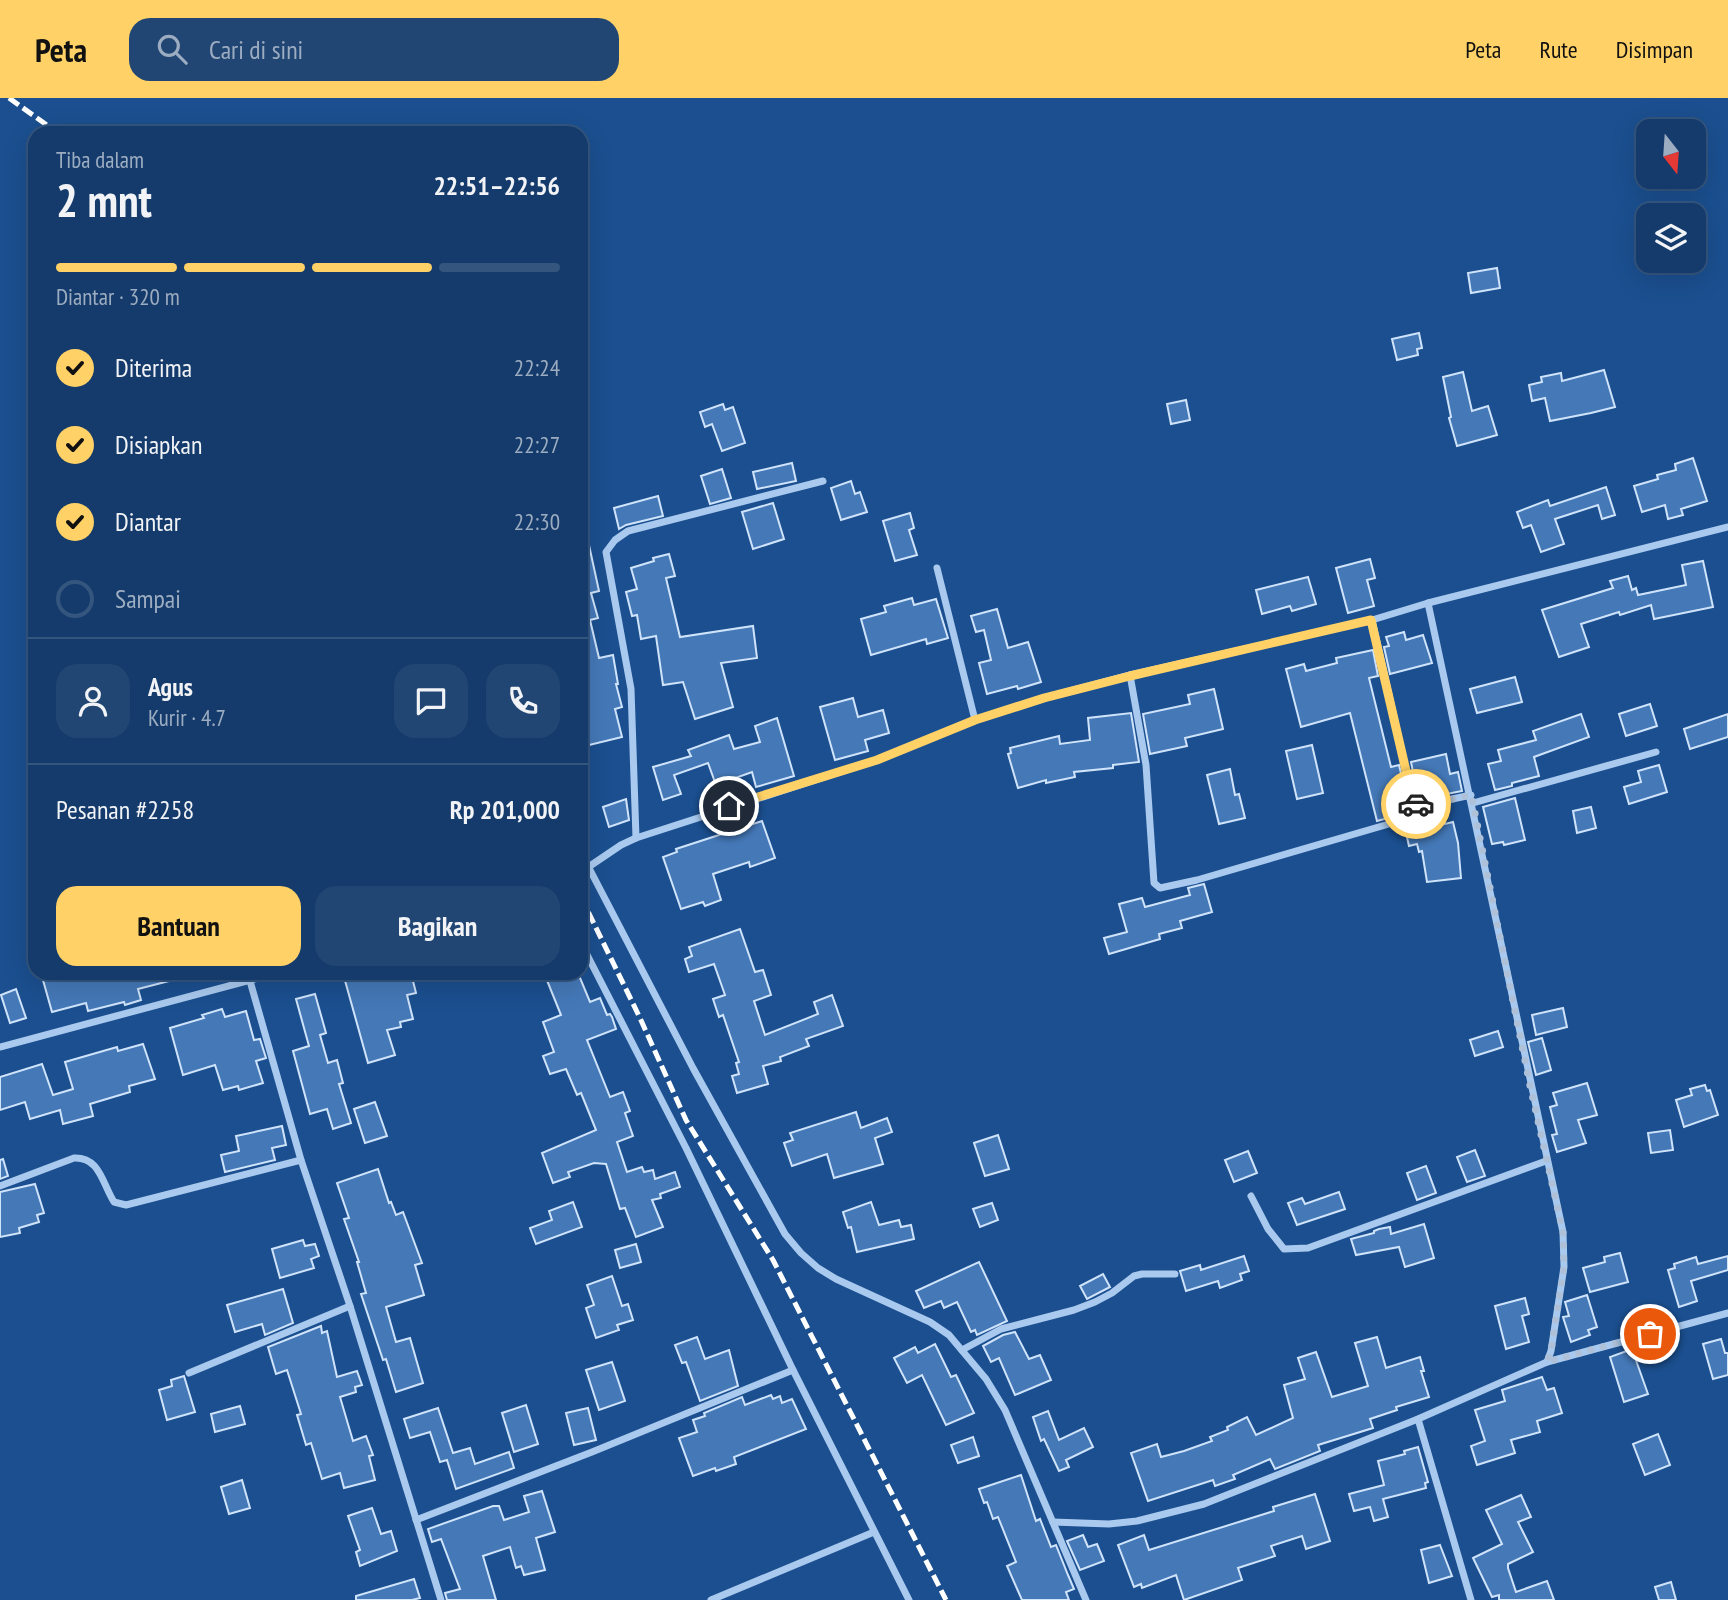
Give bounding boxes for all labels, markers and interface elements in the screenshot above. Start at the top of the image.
search box [129,18,619,81]
text: Peta [35,28,87,71]
icon: search [153,30,191,68]
text: Cari di sini [209,33,303,66]
text: Peta [1465,34,1501,65]
text: Rute [1539,34,1578,65]
text: Disimpan [1616,34,1693,65]
north arrow [1636,119,1706,189]
map controls [1636,119,1706,273]
text: Tiba dalam [56,145,144,174]
text: 22:51–22:56 [433,169,560,202]
text: 2 mnt [56,170,152,230]
button: layers [1636,203,1706,273]
text: Diantar · 320 m [56,282,180,311]
icon: check [56,349,94,387]
text: Diterima [115,351,192,384]
text: 22:24 [514,353,560,382]
icon: check [56,426,94,464]
text: Disiapkan [115,428,202,461]
text: 22:27 [514,430,560,459]
icon: check [56,503,94,541]
text: Diantar [115,505,181,538]
text: 22:30 [514,507,560,536]
text: Sampai [115,582,181,615]
button: person [56,664,130,738]
button: chat [394,664,468,738]
button: phone [486,664,560,738]
text: Agus [148,670,193,703]
text: Kurir · 4.7 [148,703,226,732]
courier [1381,769,1451,839]
pin [699,776,759,836]
icon: car [1397,785,1435,823]
icon: home [710,787,748,825]
text: Pesanan #2258 [56,793,194,826]
text: Rp 201,000 [450,793,560,826]
button: Bantuan [56,886,301,966]
button: Bagikan [315,886,560,966]
pin [1620,1304,1680,1364]
icon: bag [1631,1315,1669,1353]

